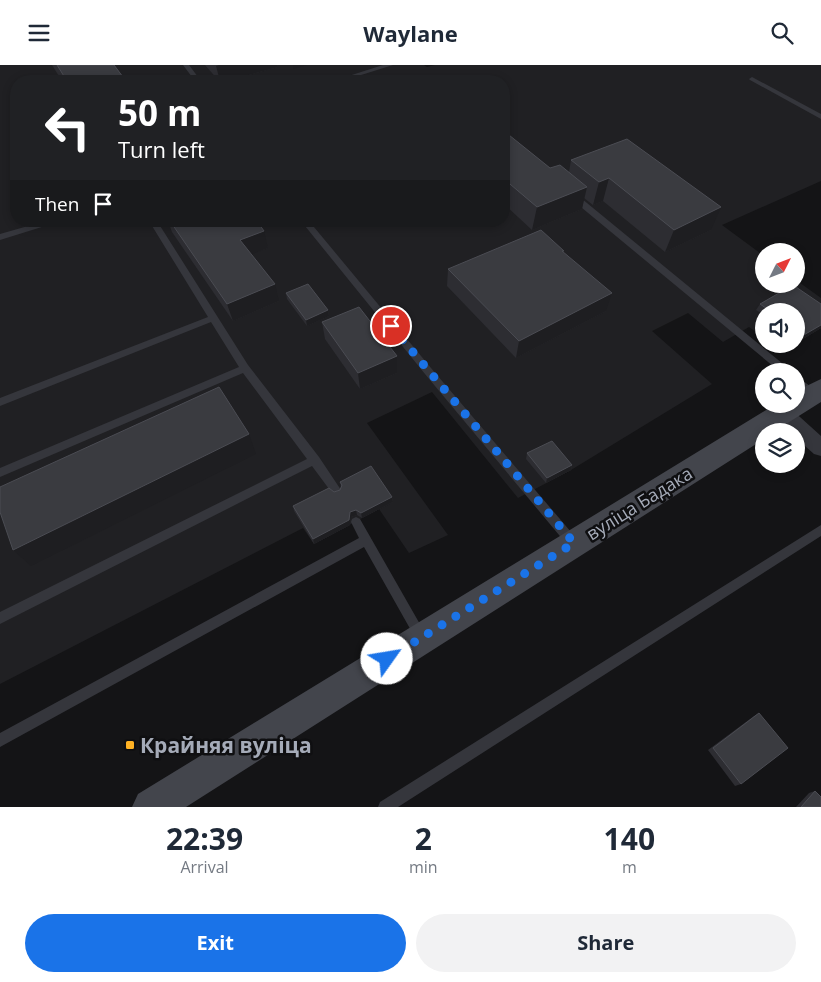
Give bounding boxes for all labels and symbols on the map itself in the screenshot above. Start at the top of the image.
north arrow [755,243,805,293]
pin [370,305,412,347]
street label: вуліца Бадака [581,461,697,545]
position arrow [360,632,412,684]
place label: Крайняя вуліца [140,731,312,759]
marker: Крайняя вуліца [124,739,136,751]

